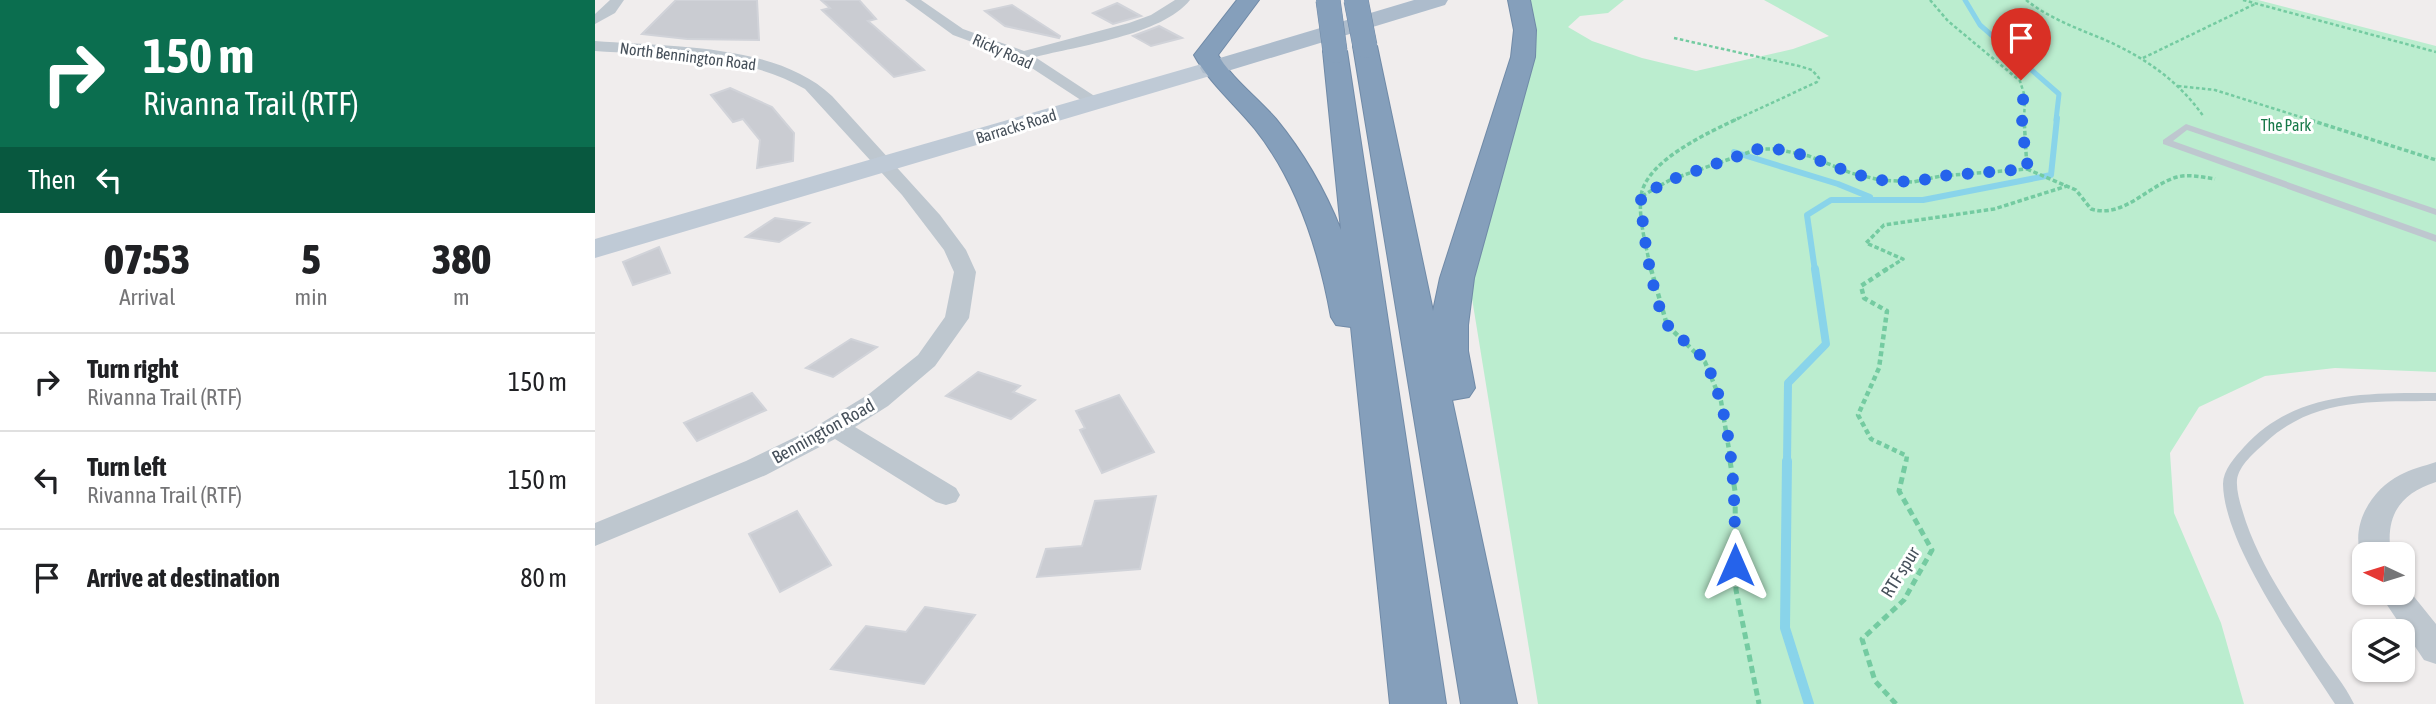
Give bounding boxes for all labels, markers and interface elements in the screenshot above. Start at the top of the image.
pin [1991,8,2051,80]
icon: arrive [2002,19,2040,57]
text: 150 m [143,27,254,83]
icon: right [28,28,119,119]
street label: Ricky Road [970,30,1036,73]
street label: North Bennington Road [619,39,757,74]
text: Rivanna Trail (RTF) [143,85,359,122]
street label: Barracks Road [974,105,1058,147]
park label: The Park [2261,116,2311,134]
icon: left [90,161,128,199]
text: Then [28,165,76,195]
text: 07:53 [104,235,191,283]
text: 5 [301,235,321,283]
text: 380 [432,235,491,283]
text: Arrival [119,284,175,310]
text: min [295,284,328,310]
text: m [453,284,470,310]
text: Turn right [87,354,178,384]
icon: right [28,363,66,401]
text: 150 m [508,367,567,397]
text: Rivanna Trail (RTF) [87,384,242,410]
street label: Bennington Road [768,394,878,468]
text: Turn left [87,452,167,482]
icon: left [28,461,66,499]
text: 150 m [508,465,567,495]
text: Rivanna Trail (RTF) [87,482,242,508]
position arrow [1698,528,1772,602]
street label: RTF spur [1876,542,1924,601]
north arrow [2352,542,2415,606]
map controls [2352,542,2415,682]
icon: arrive [28,559,66,597]
text: Arrive at destination [87,563,280,593]
text: 80 m [520,563,567,593]
button: layers [2352,619,2415,682]

